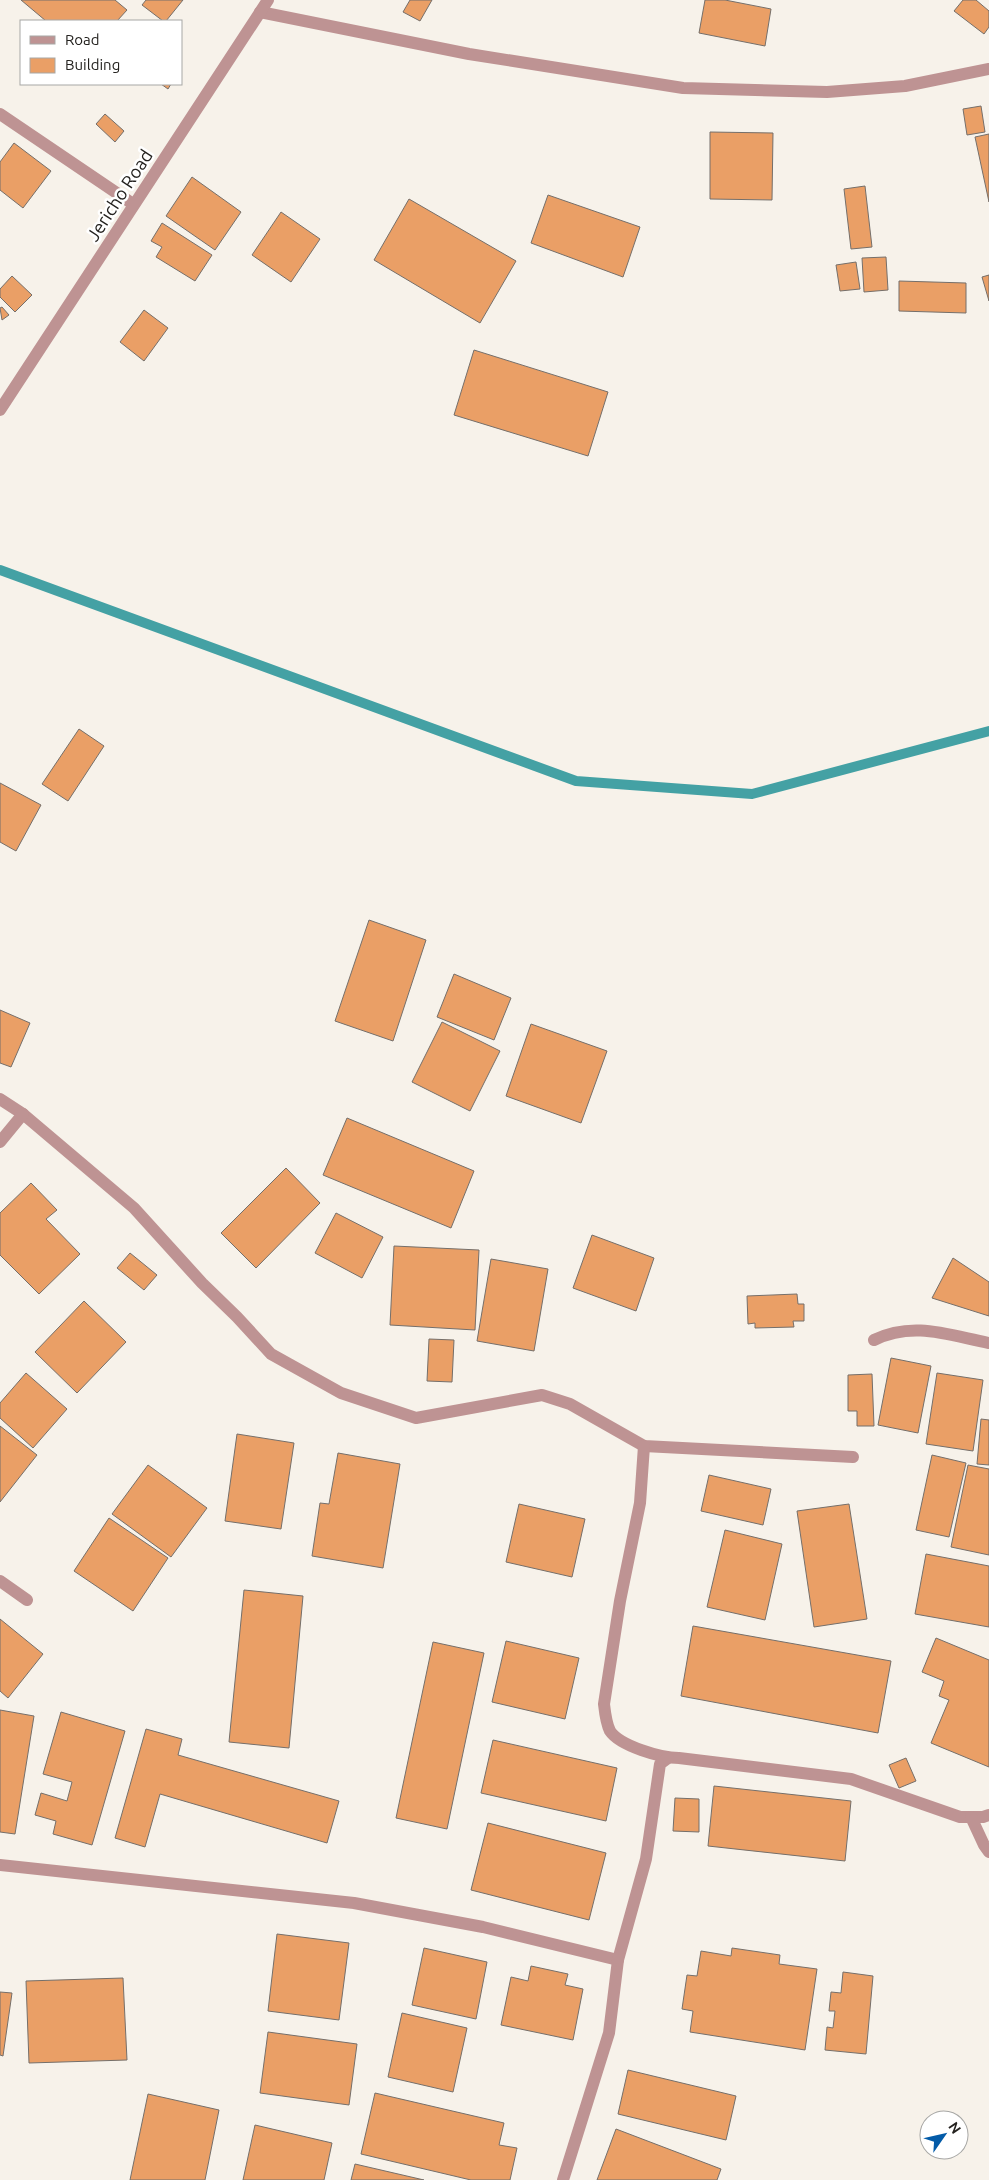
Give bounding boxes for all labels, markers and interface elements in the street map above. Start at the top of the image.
legend [20,20,182,85]
text: Road [65,31,100,48]
text: Building [65,56,120,73]
street label: Jericho Road [82,146,156,244]
north arrow [919,2110,969,2160]
text: N [945,2119,964,2137]

